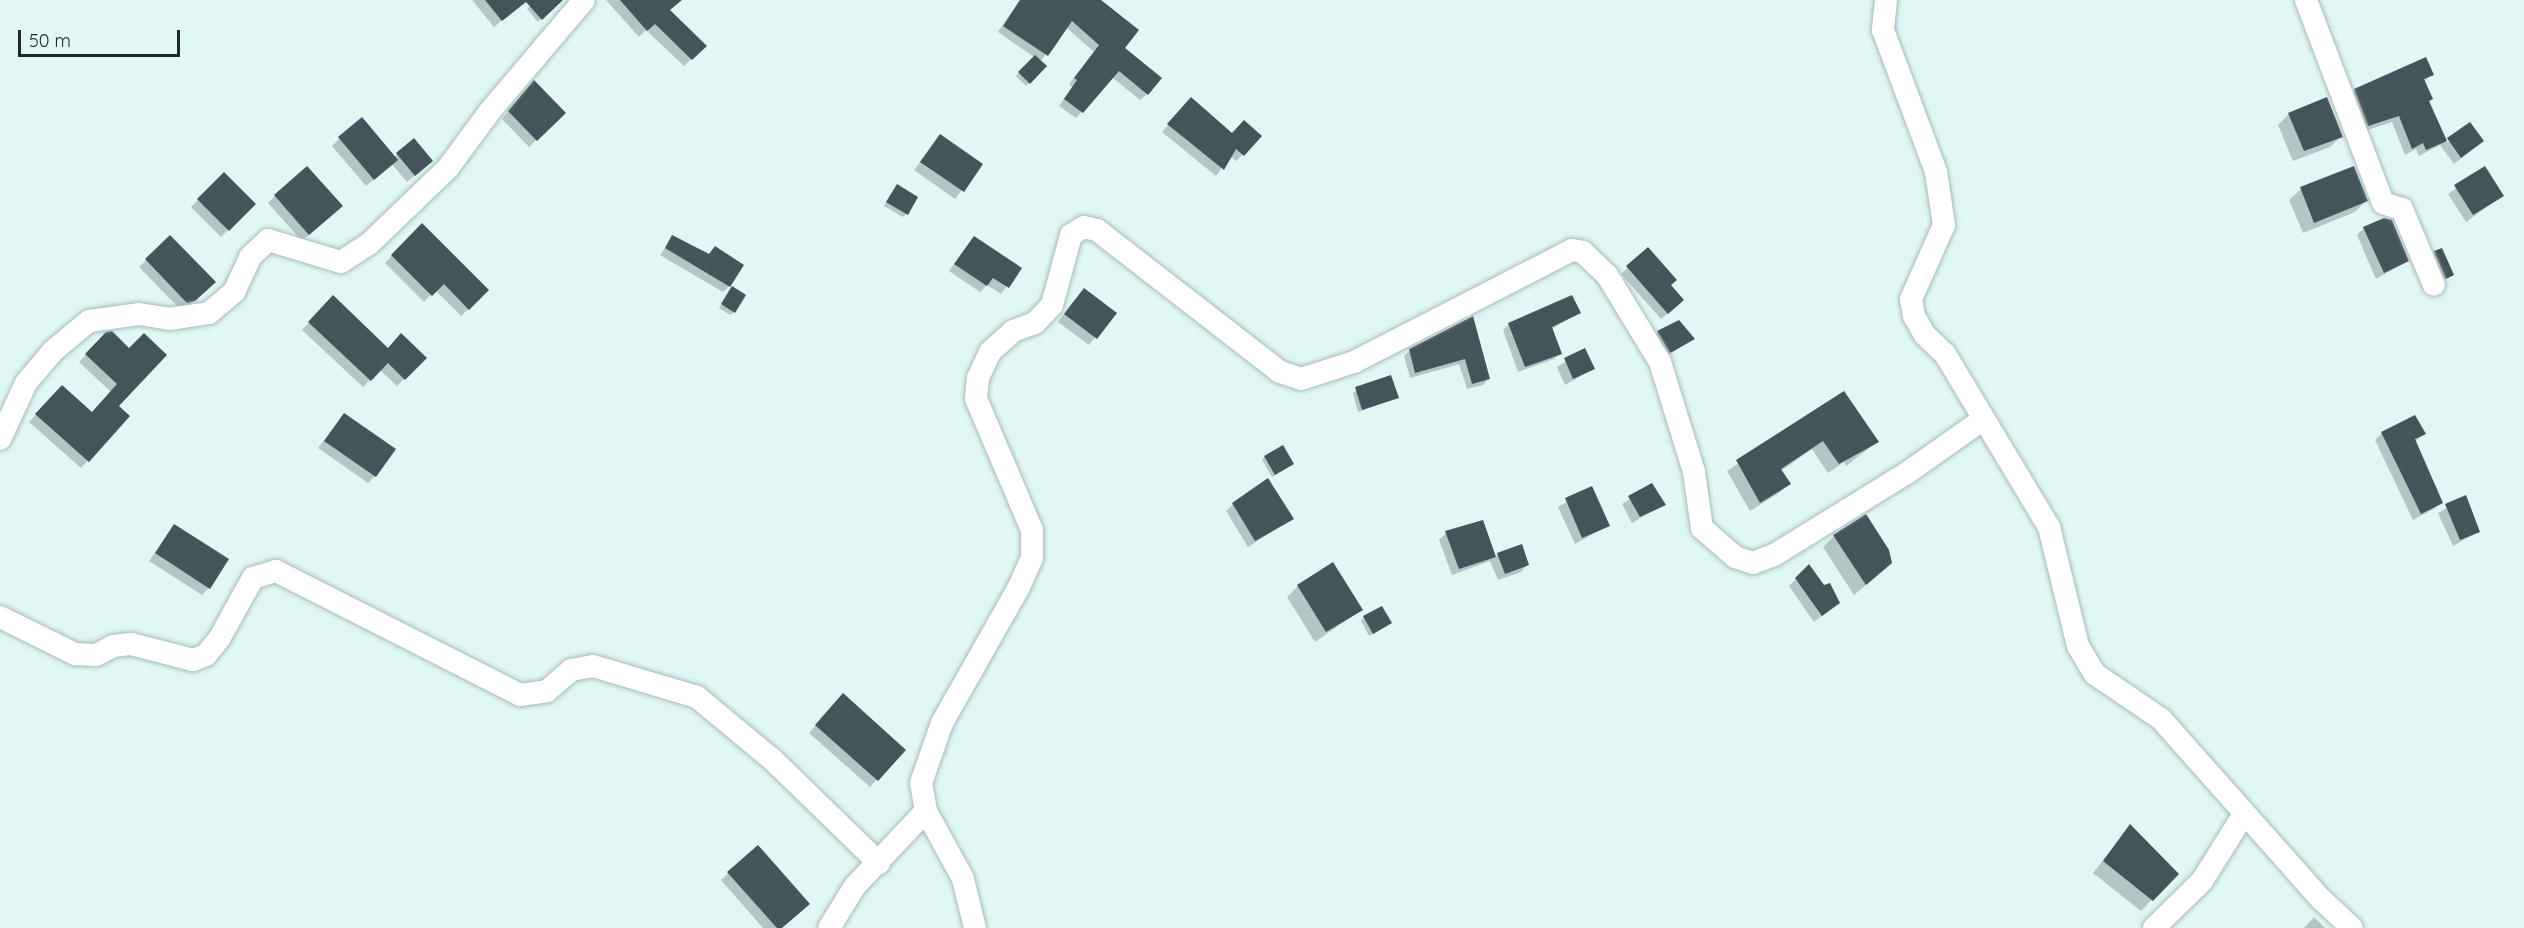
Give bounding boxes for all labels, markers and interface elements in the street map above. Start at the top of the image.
scale bar [21,18,183,56]
text: 50 m [29,29,71,52]

